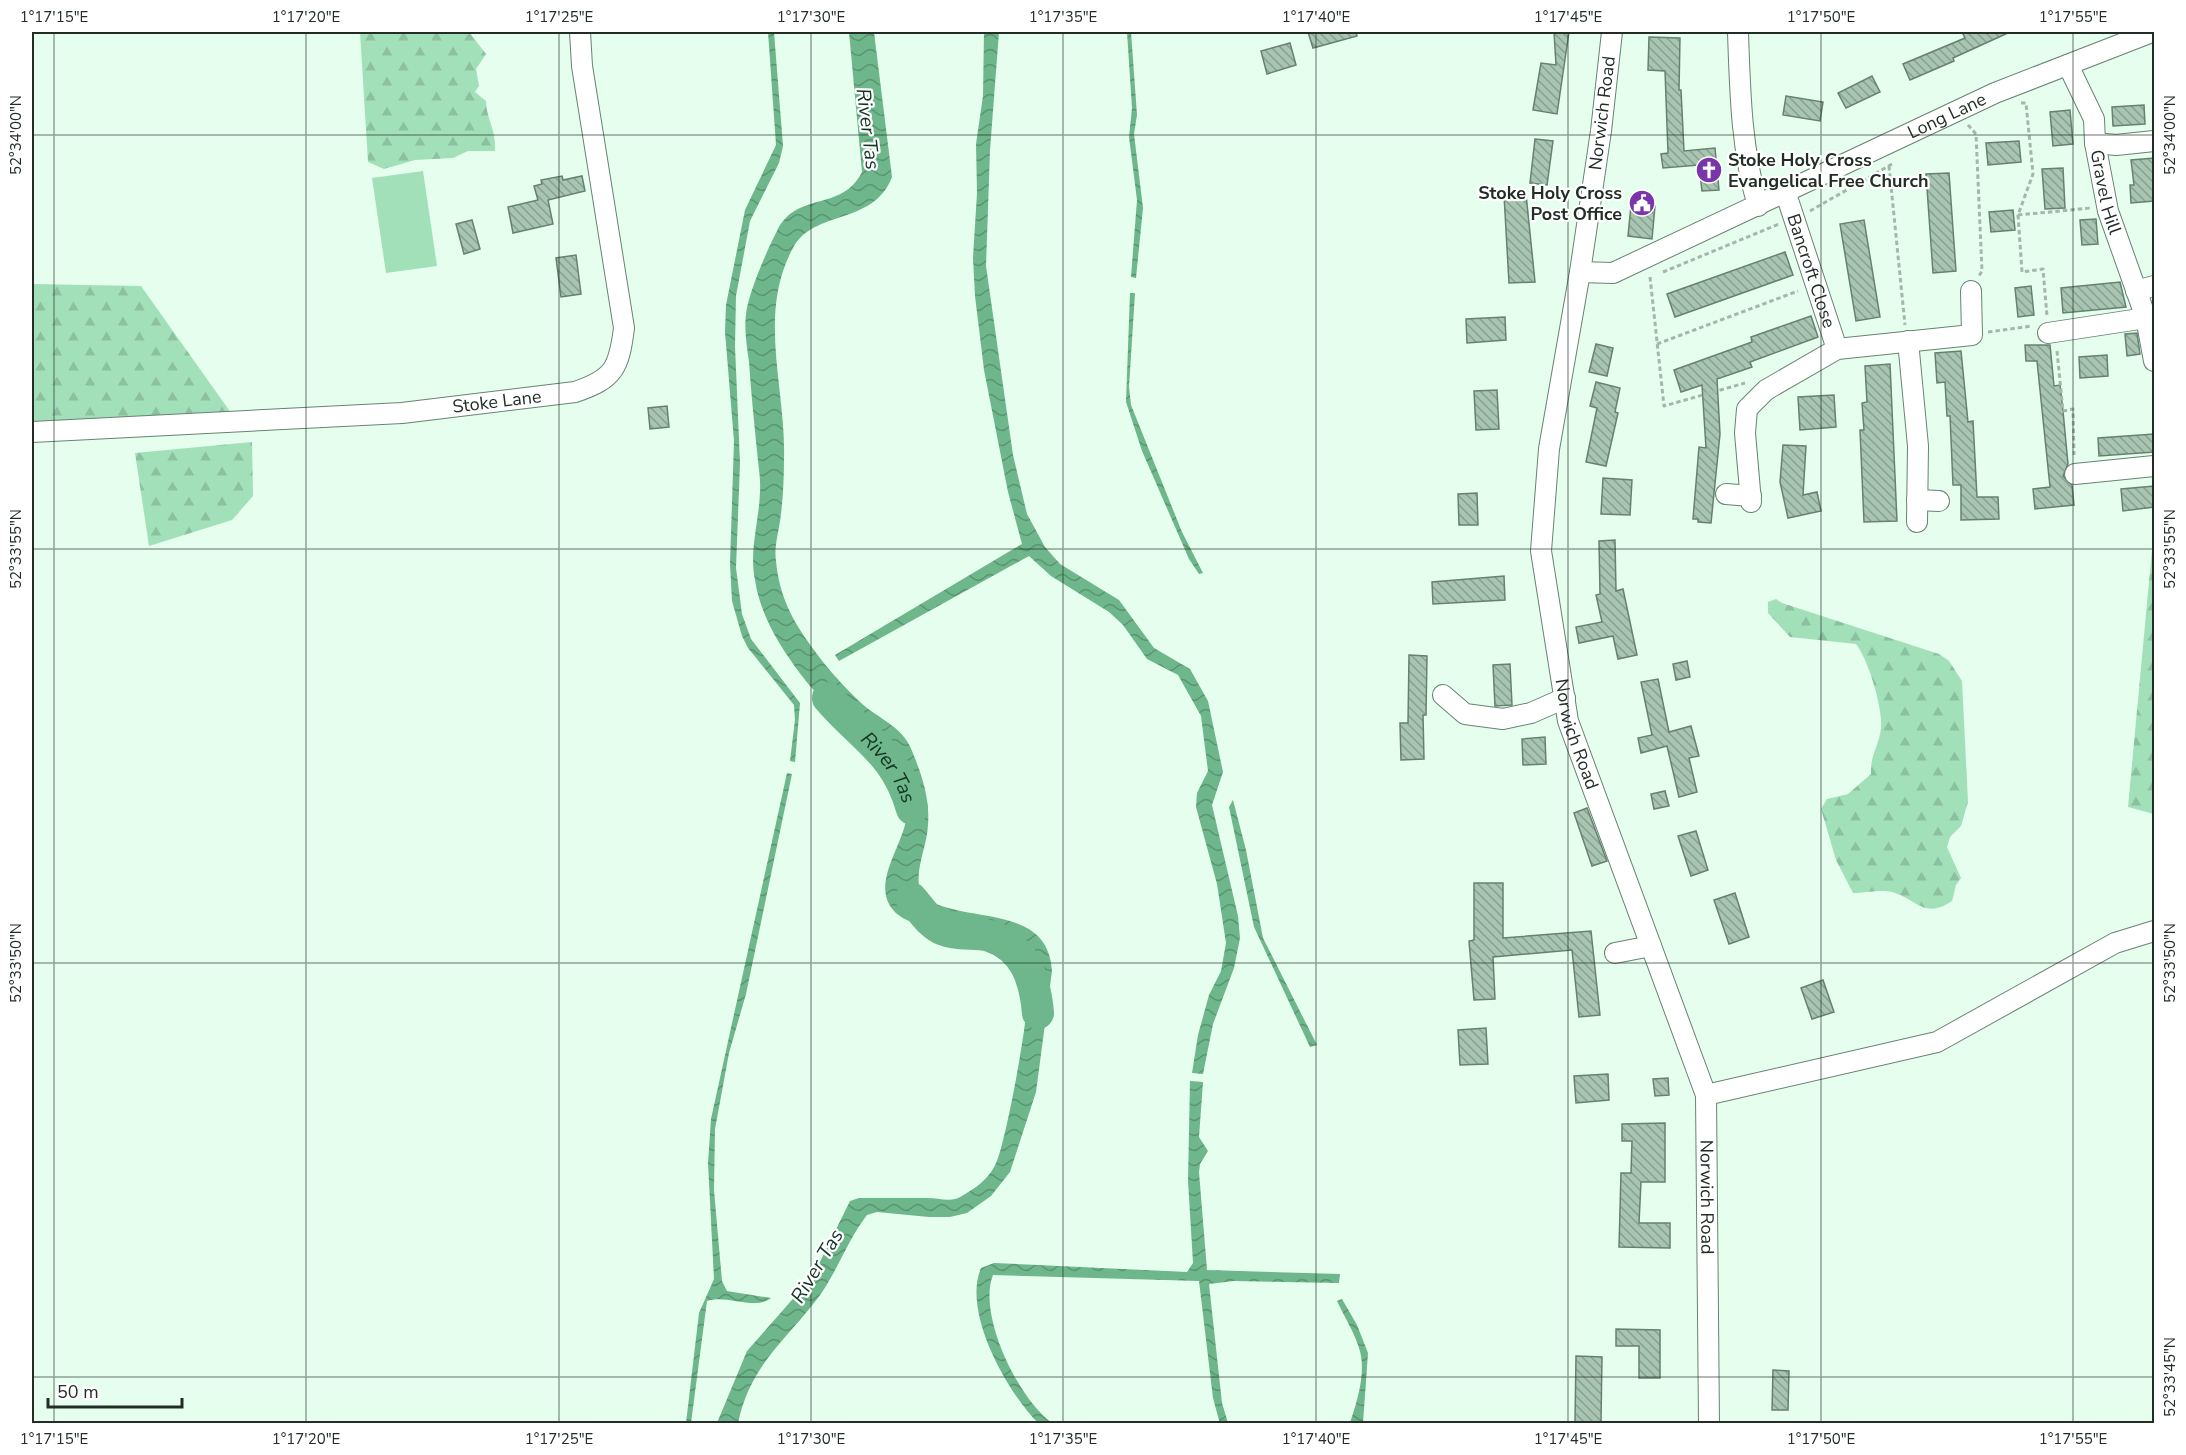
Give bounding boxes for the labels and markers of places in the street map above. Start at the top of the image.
place label: Stoke Holy Cross Evangelical Free Church [1728,148,1928,193]
church icon: Stoke Holy Cross Evangelical Free Church [1694,155,1724,185]
place label: Stoke Holy Cross Post Office [1478,181,1622,226]
public building icon: Stoke Holy Cross Post Office [1627,188,1657,218]

